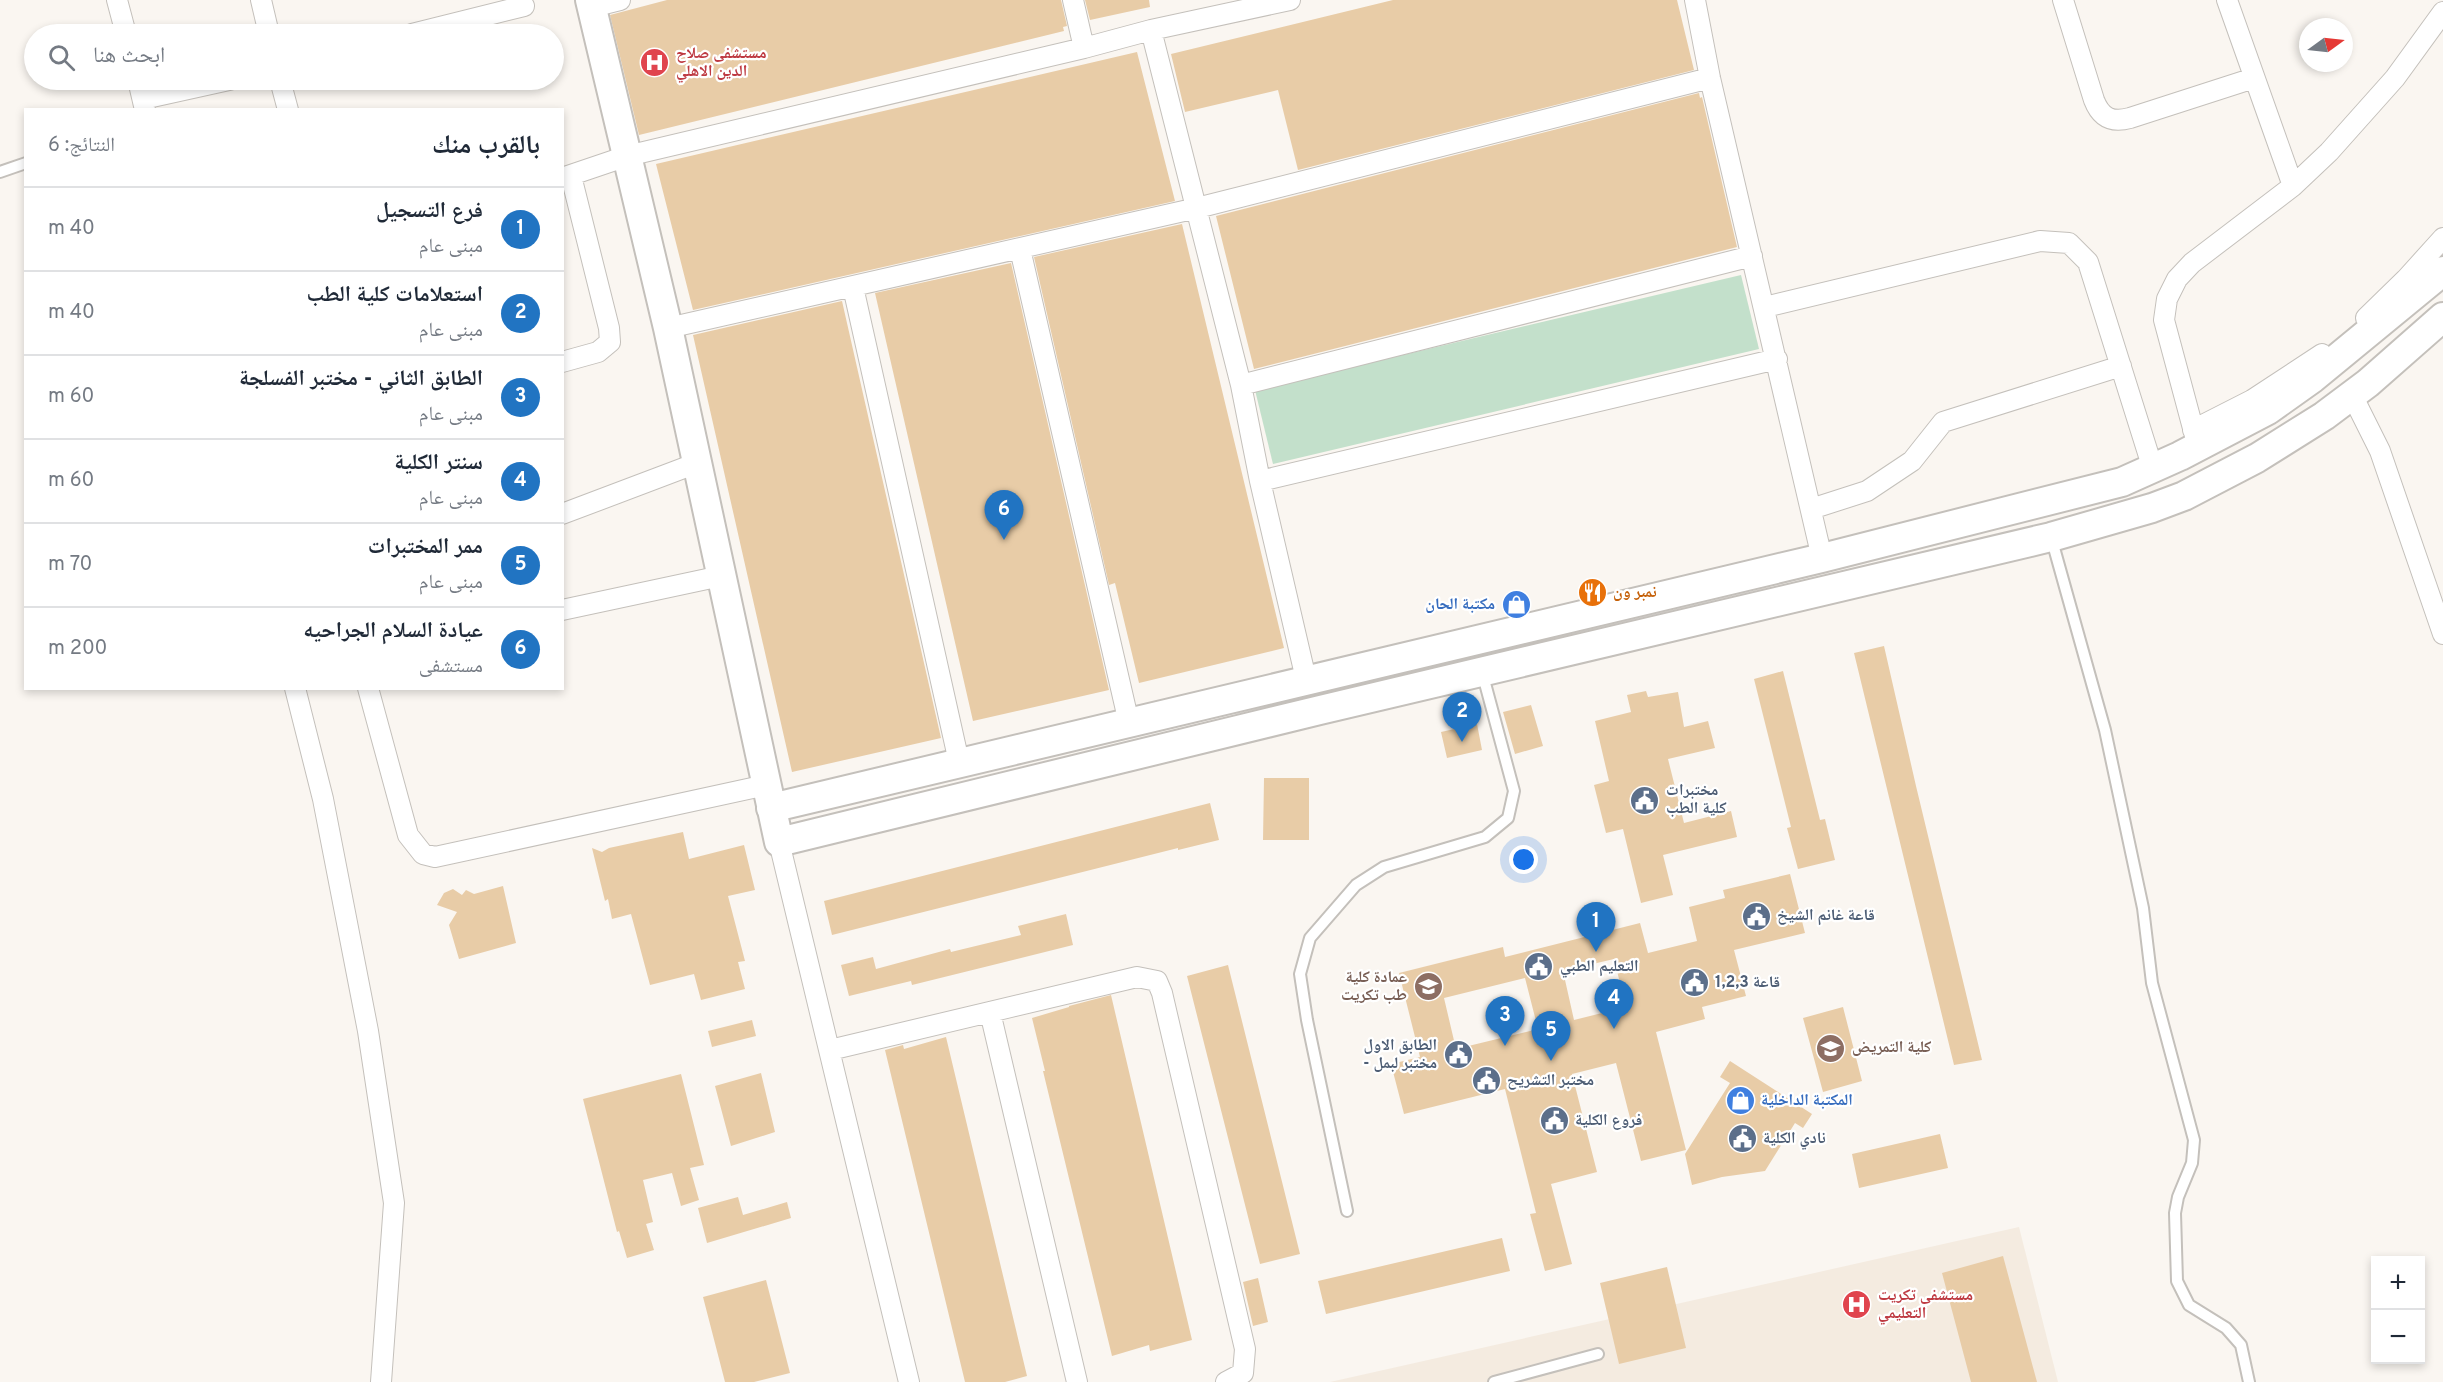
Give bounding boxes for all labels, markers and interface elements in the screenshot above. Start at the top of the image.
north arrow [2299,18,2353,72]
search box [24,24,564,90]
icon: search [45,41,78,74]
text: ابحث هنا [93,43,165,70]
place label: مستشفى صلاح الدين الاهلي [676,44,767,83]
hospital icon: مستشفى صلاح الدين الاهلي [639,47,671,79]
text: بالقرب منك [432,130,540,163]
text: النتائج: 6 [48,133,115,159]
text: فرع التسجيل [376,198,483,225]
text: 40 m [48,216,95,242]
text: 1 [517,216,525,242]
text: مبنى عام [419,234,483,260]
text: استعلامات كلية الطب [306,282,483,309]
text: 40 m [48,300,95,326]
text: 2 [514,300,527,326]
text: مبنى عام [419,318,483,344]
text: الطابق الثاني - مختبر الفسلجة [239,366,483,393]
text: 60 m [48,384,94,410]
text: 3 [515,384,527,410]
text: مبنى عام [419,402,483,428]
text: سنتر الكلية [394,450,483,477]
text: 60 m [48,468,94,494]
text: 4 [514,468,527,494]
text: مبنى عام [419,486,483,512]
pin: 6 [984,490,1024,540]
text: ممر المختبرات [368,534,483,561]
text: 70 m [48,552,92,578]
text: 5 [514,552,527,578]
text: مبنى عام [419,570,483,596]
restaurant icon: نمبر ون [1576,577,1608,609]
place label: نمبر ون [1613,583,1657,603]
shop icon: مكتبة الحان [1500,589,1532,621]
place label: مكتبة الحان [1425,595,1495,615]
text: عيادة السلام الجراحيه [303,618,483,645]
text: 200 m [48,636,107,662]
text: 6 [514,636,527,662]
text: مستشفى [419,654,483,680]
pin: 2 [1442,692,1482,742]
place label: مختبرات كلية الطب [1666,781,1727,819]
public building icon: مختبرات كلية الطب [1629,784,1661,816]
your location [1509,845,1538,874]
public building icon: قاعة غانم الشيخ [1740,900,1772,932]
pin: 1 [1576,902,1616,952]
place label: قاعة غانم الشيخ [1777,906,1875,926]
public building icon: التعليم الطبي [1523,951,1555,983]
place label: التعليم الطبي [1560,957,1639,978]
public building icon: قاعة 1,2,3 [1678,967,1710,999]
place label: عمادة كلية طب تكريت [1341,968,1407,1006]
school or university icon: عمادة كلية طب تكريت [1412,971,1444,1003]
place label: قاعة 1,2,3 [1715,973,1780,993]
pin: 4 [1594,980,1634,1029]
pin: 3 [1486,996,1524,1046]
pin: 5 [1532,1012,1570,1061]
school or university icon: كلية التمريض [1815,1032,1847,1064]
place label: الطابق الاول - مختبر لبمل [1363,1036,1437,1074]
place label: كلية التمريض [1852,1038,1931,1058]
public building icon: الطابق الاول - مختبر لبمل [1442,1039,1474,1071]
public building icon: مختبر التشريح [1470,1065,1502,1097]
place label: مختبر التشريح [1507,1071,1594,1091]
shop icon: المكتبة الداخلية [1724,1085,1756,1117]
place label: المكتبة الداخلية [1761,1091,1853,1111]
public building icon: فروع الكلية [1538,1105,1570,1137]
place label: فروع الكلية [1575,1111,1643,1131]
public building icon: نادي الكلية [1726,1123,1758,1155]
place label: نادي الكلية [1763,1129,1826,1150]
map controls [2371,1256,2425,1364]
button: + [2371,1256,2425,1310]
place label: مستشفى تكريت التعليمي [1878,1286,1973,1325]
hospital icon: مستشفى تكريت التعليمي [1841,1289,1873,1321]
button: − [2371,1310,2425,1364]

